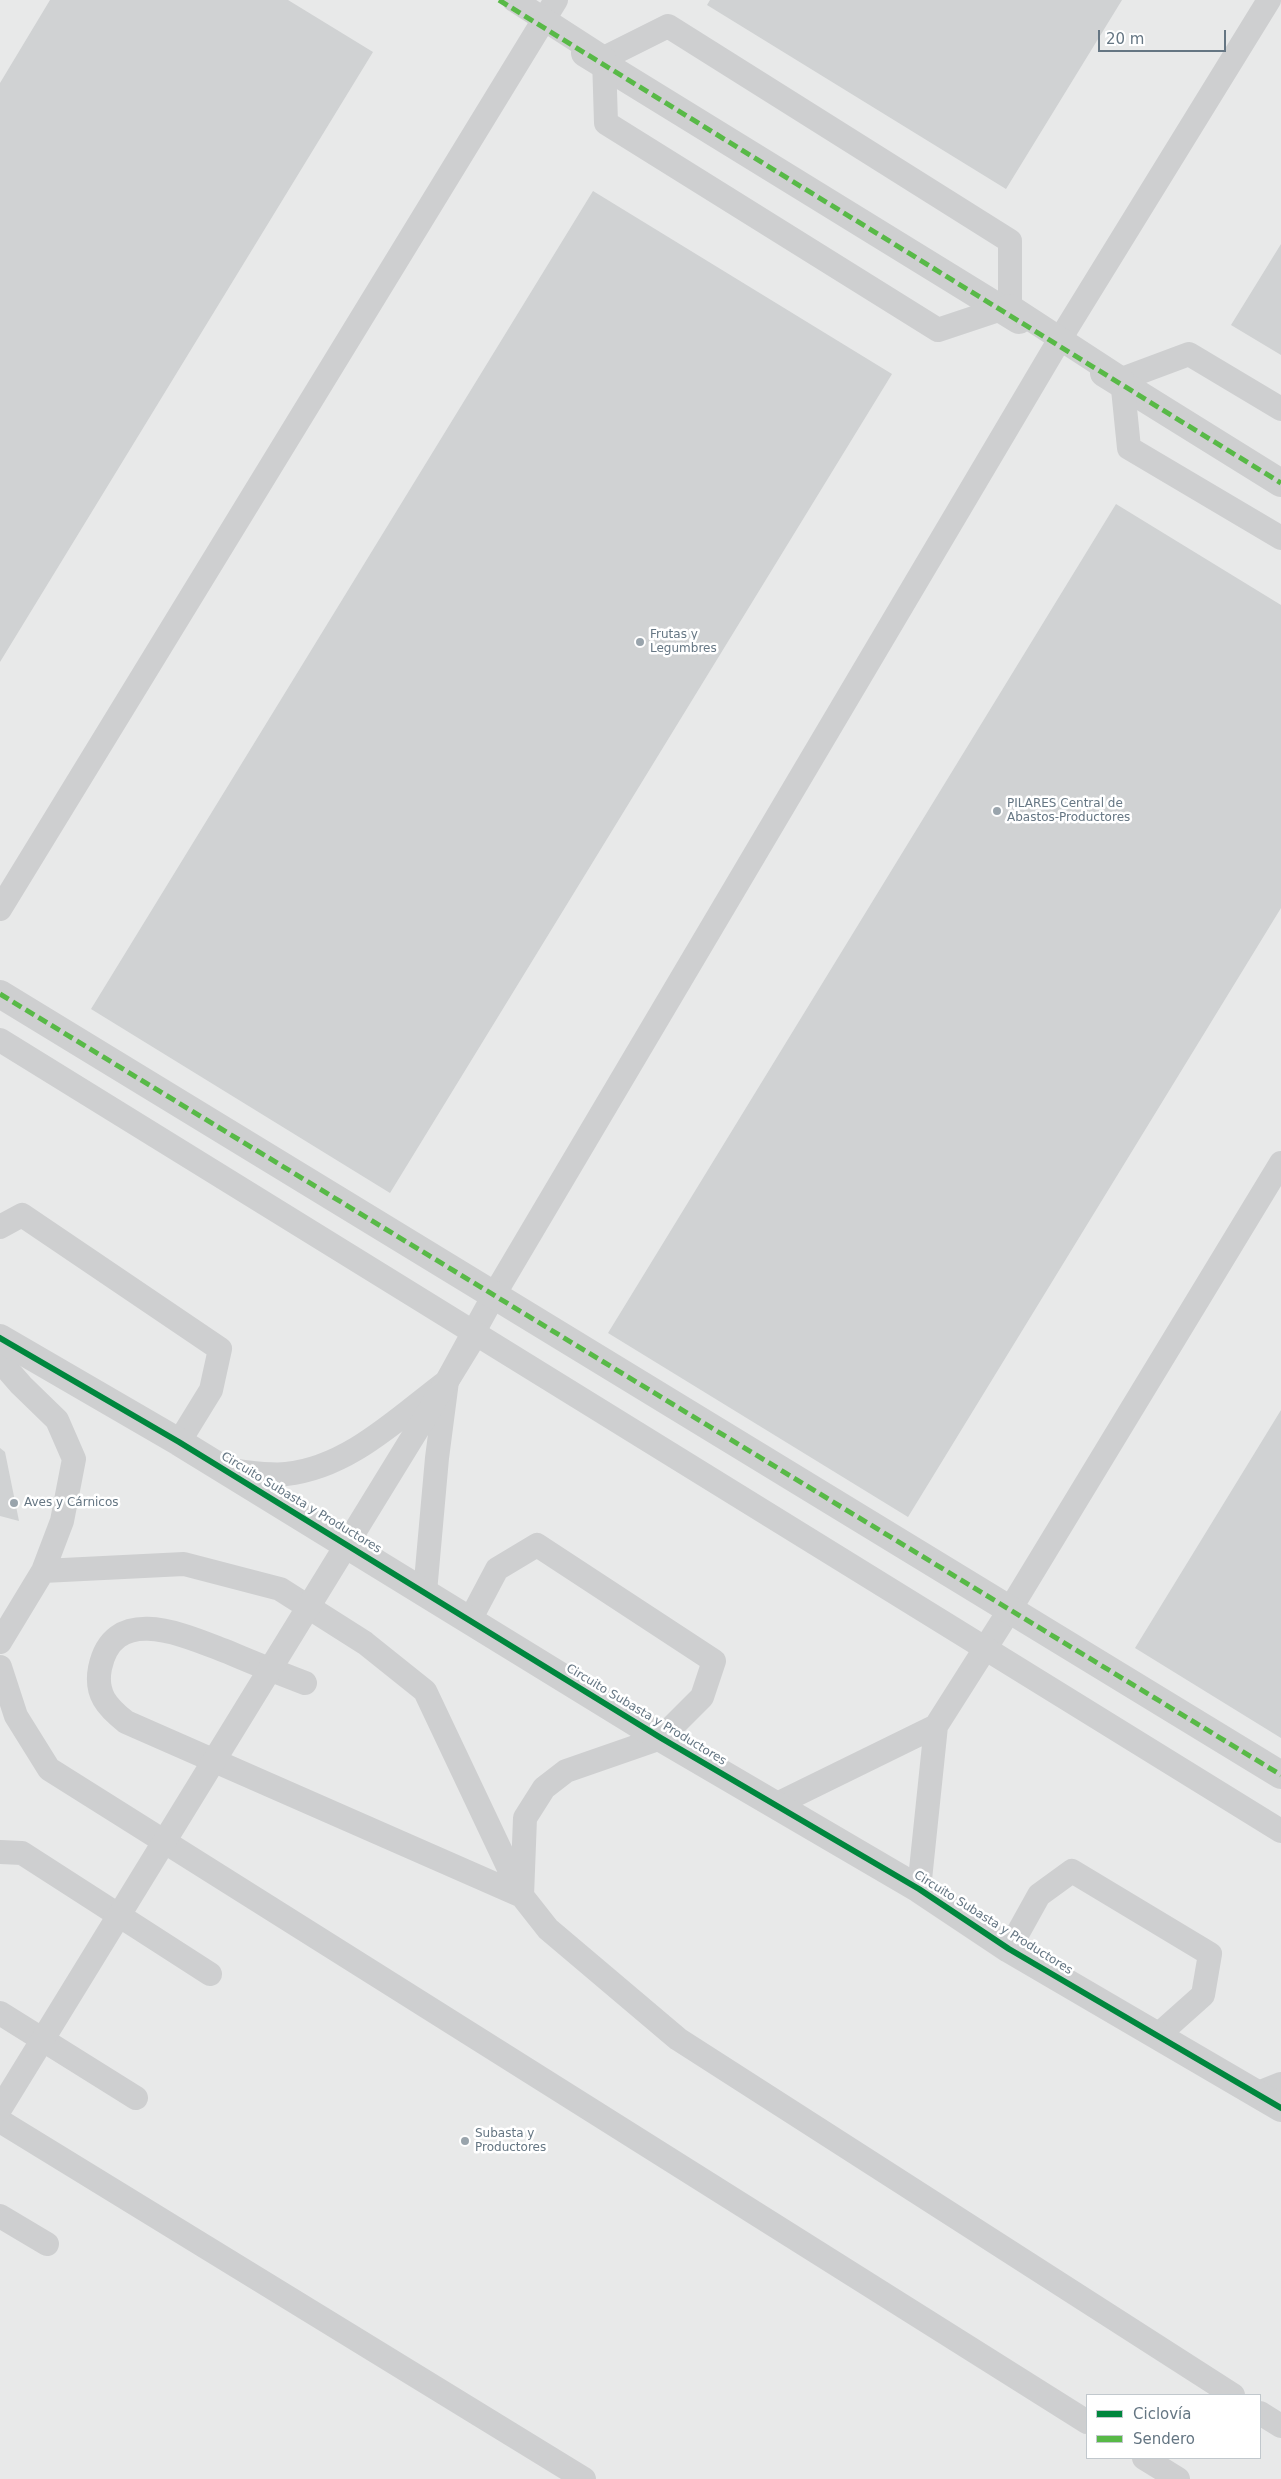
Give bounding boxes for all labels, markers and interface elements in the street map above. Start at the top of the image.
scale bar [1101,20,1228,52]
text: 20 m [1106,30,1144,48]
place label: Frutas y Legumbres [650,628,717,656]
marker: Frutas y Legumbres [634,636,646,648]
place label: PILARES Central de Abastos-Productores [1007,797,1130,825]
marker: PILARES Central de Abastos-Productores [991,805,1003,817]
street label: Circuito Subasta y Productores [218,1449,384,1557]
place label: Aves y Cárnicos [24,1496,119,1510]
marker: Aves y Cárnicos [8,1497,20,1509]
street label: Circuito Subasta y Productores [563,1661,729,1769]
street label: Circuito Subasta y Productores [911,1868,1075,1978]
place label: Subasta y Productores [475,2127,546,2155]
marker: Subasta y Productores [459,2135,471,2147]
legend [1086,2394,1261,2459]
text: Ciclovía [1133,2405,1191,2423]
text: Sendero [1133,2430,1195,2448]

